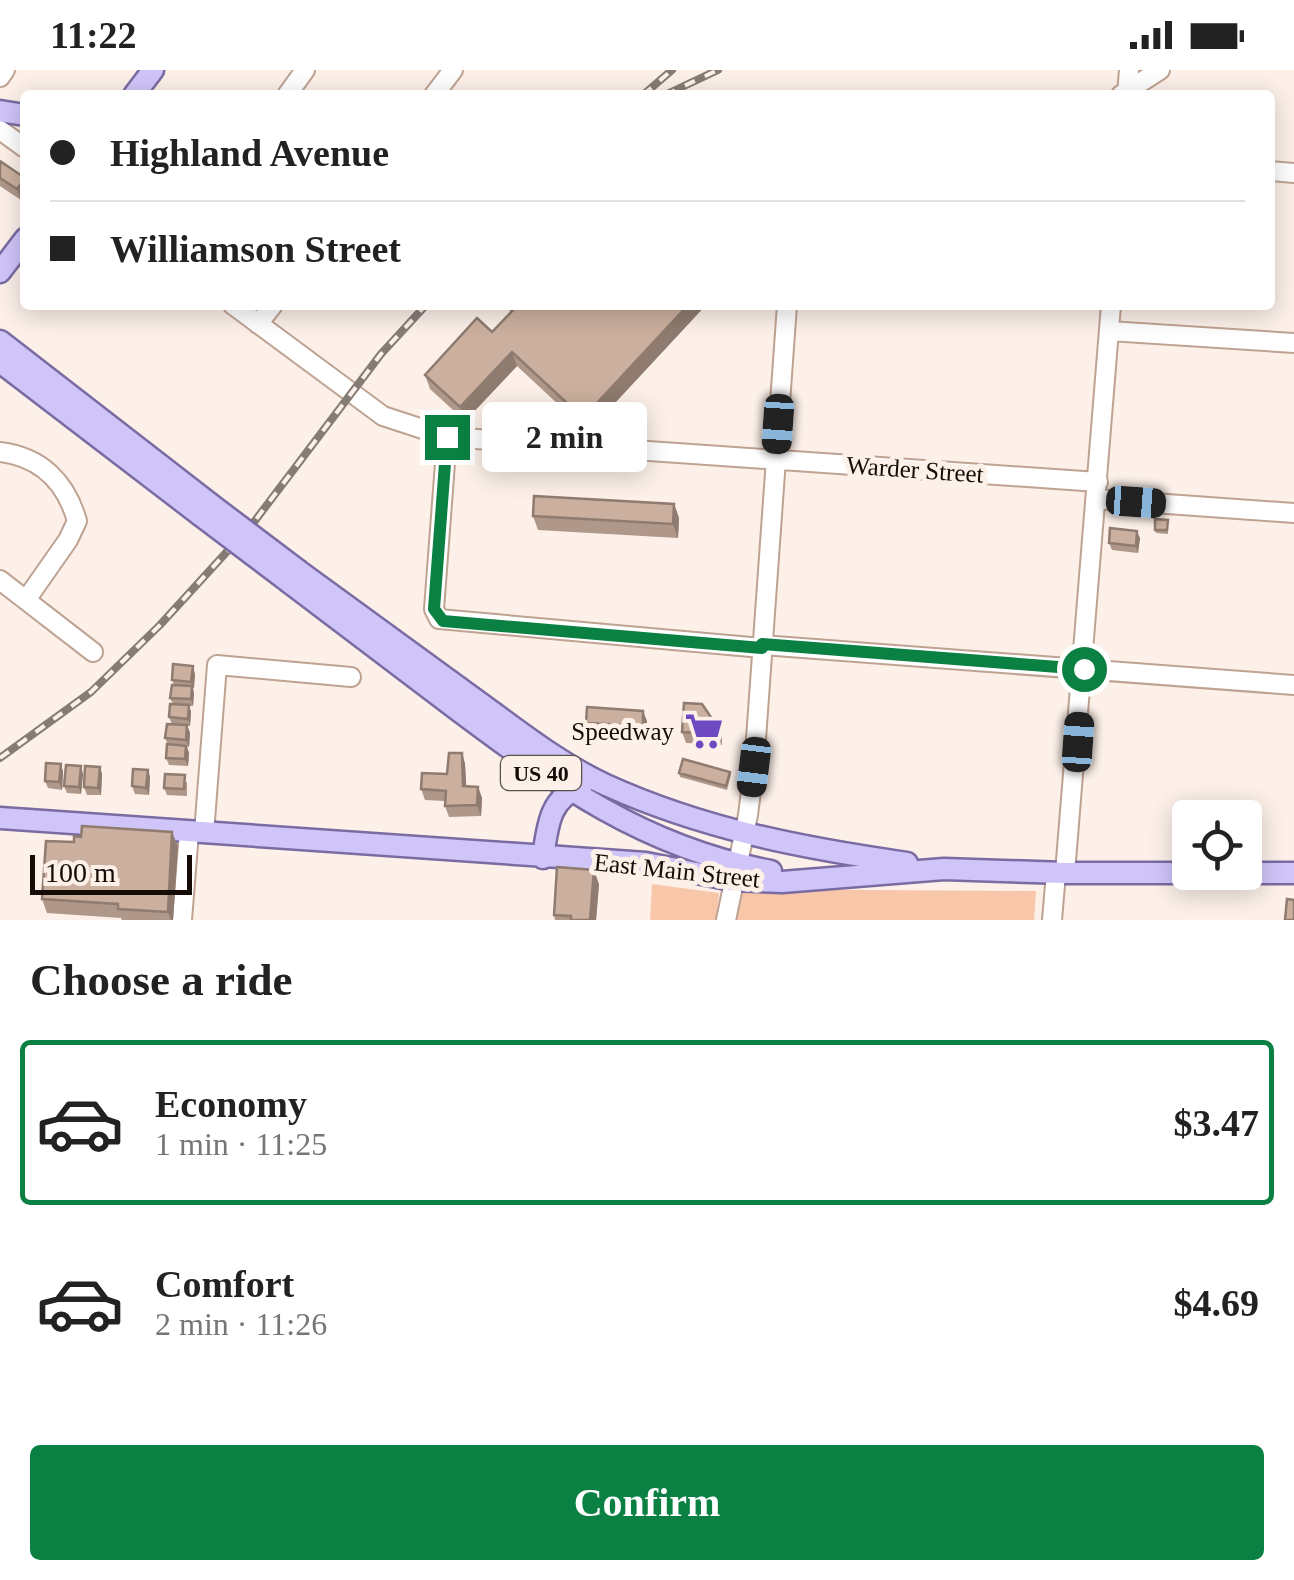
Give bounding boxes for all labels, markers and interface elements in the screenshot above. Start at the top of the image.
text: 11:22 [50,14,137,56]
text: Highland Avenue [110,132,389,174]
text: Williamson Street [110,228,401,270]
car [761,393,795,455]
callout: 2 min [482,402,647,472]
route end [425,415,470,460]
text: 2 min [526,419,603,455]
street label: Warder Street [845,451,985,488]
car [1105,485,1167,519]
route start [1062,647,1107,692]
supermarket icon: Speedway [683,710,725,752]
car [1061,711,1095,773]
place label: Speedway [571,718,674,745]
car [735,735,773,799]
road number: US 40 [501,756,581,790]
map controls [1172,800,1262,890]
button: locate [1172,800,1262,890]
street label: East Main Street [593,848,761,893]
scale bar [30,850,192,894]
text: 100 m [45,857,116,888]
text: Choose a ride [30,955,293,1005]
icon: car [35,1078,125,1168]
text: Economy [155,1083,307,1125]
text: $3.47 [1174,1102,1259,1144]
text: 1 min · 11:25 [155,1126,327,1162]
icon: car [35,1258,125,1348]
text: Comfort [155,1263,294,1305]
text: $4.69 [1174,1282,1259,1324]
text: 2 min · 11:26 [155,1306,327,1342]
button: Confirm [30,1445,1264,1560]

